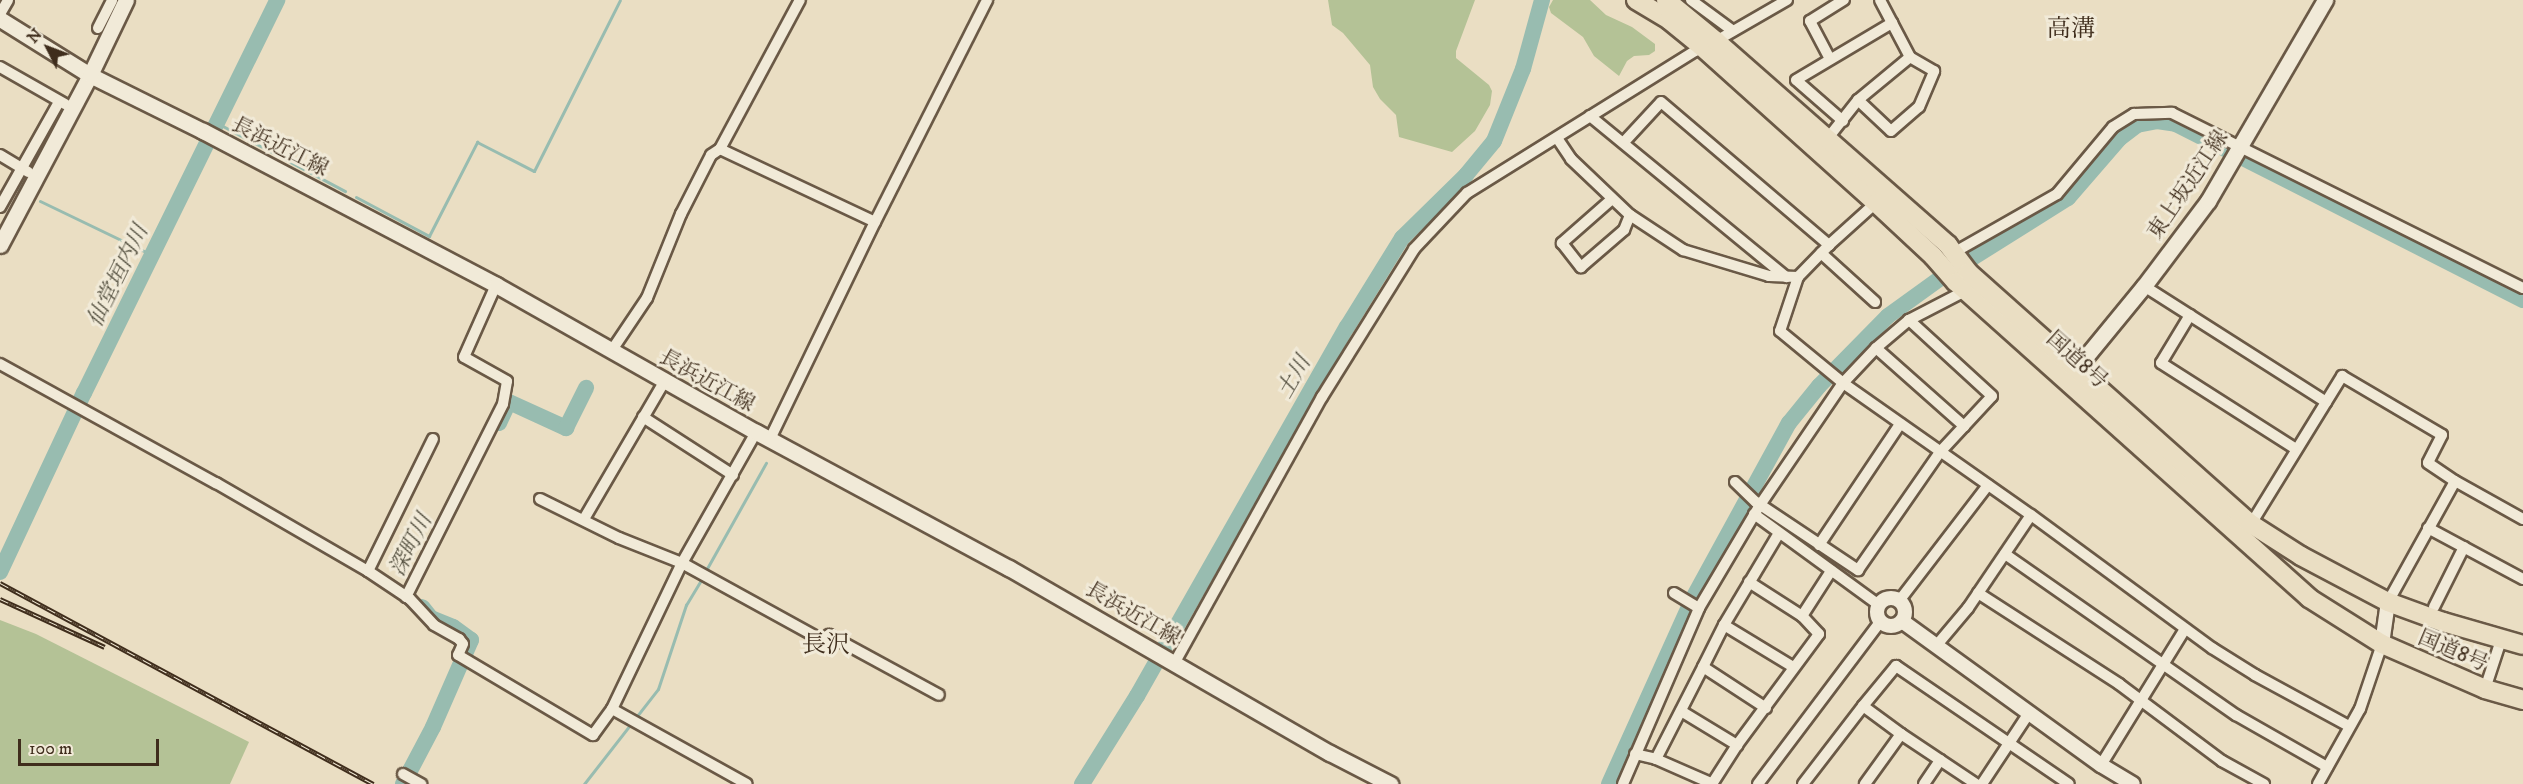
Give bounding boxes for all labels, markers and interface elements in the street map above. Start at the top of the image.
district label: 高溝 [2047,16,2095,44]
north arrow [18,18,78,78]
text: N [23,24,46,48]
street label: 長浜近江線 [228,112,332,182]
street label: 東上坂近江線 [2142,126,2234,244]
water label: 仙堂垣内川 [82,221,154,331]
street label: 国道8号 [2041,326,2113,394]
street label: 長浜近江線 [655,345,759,417]
water label: 土川 [1272,351,1316,403]
water label: 深町川 [384,510,438,580]
street label: 長浜近江線 [1081,577,1185,651]
street label: 国道8号 [2414,625,2492,677]
district label: 長沢 [802,632,850,660]
scale bar [21,727,162,765]
text: 100 m [29,738,72,760]

